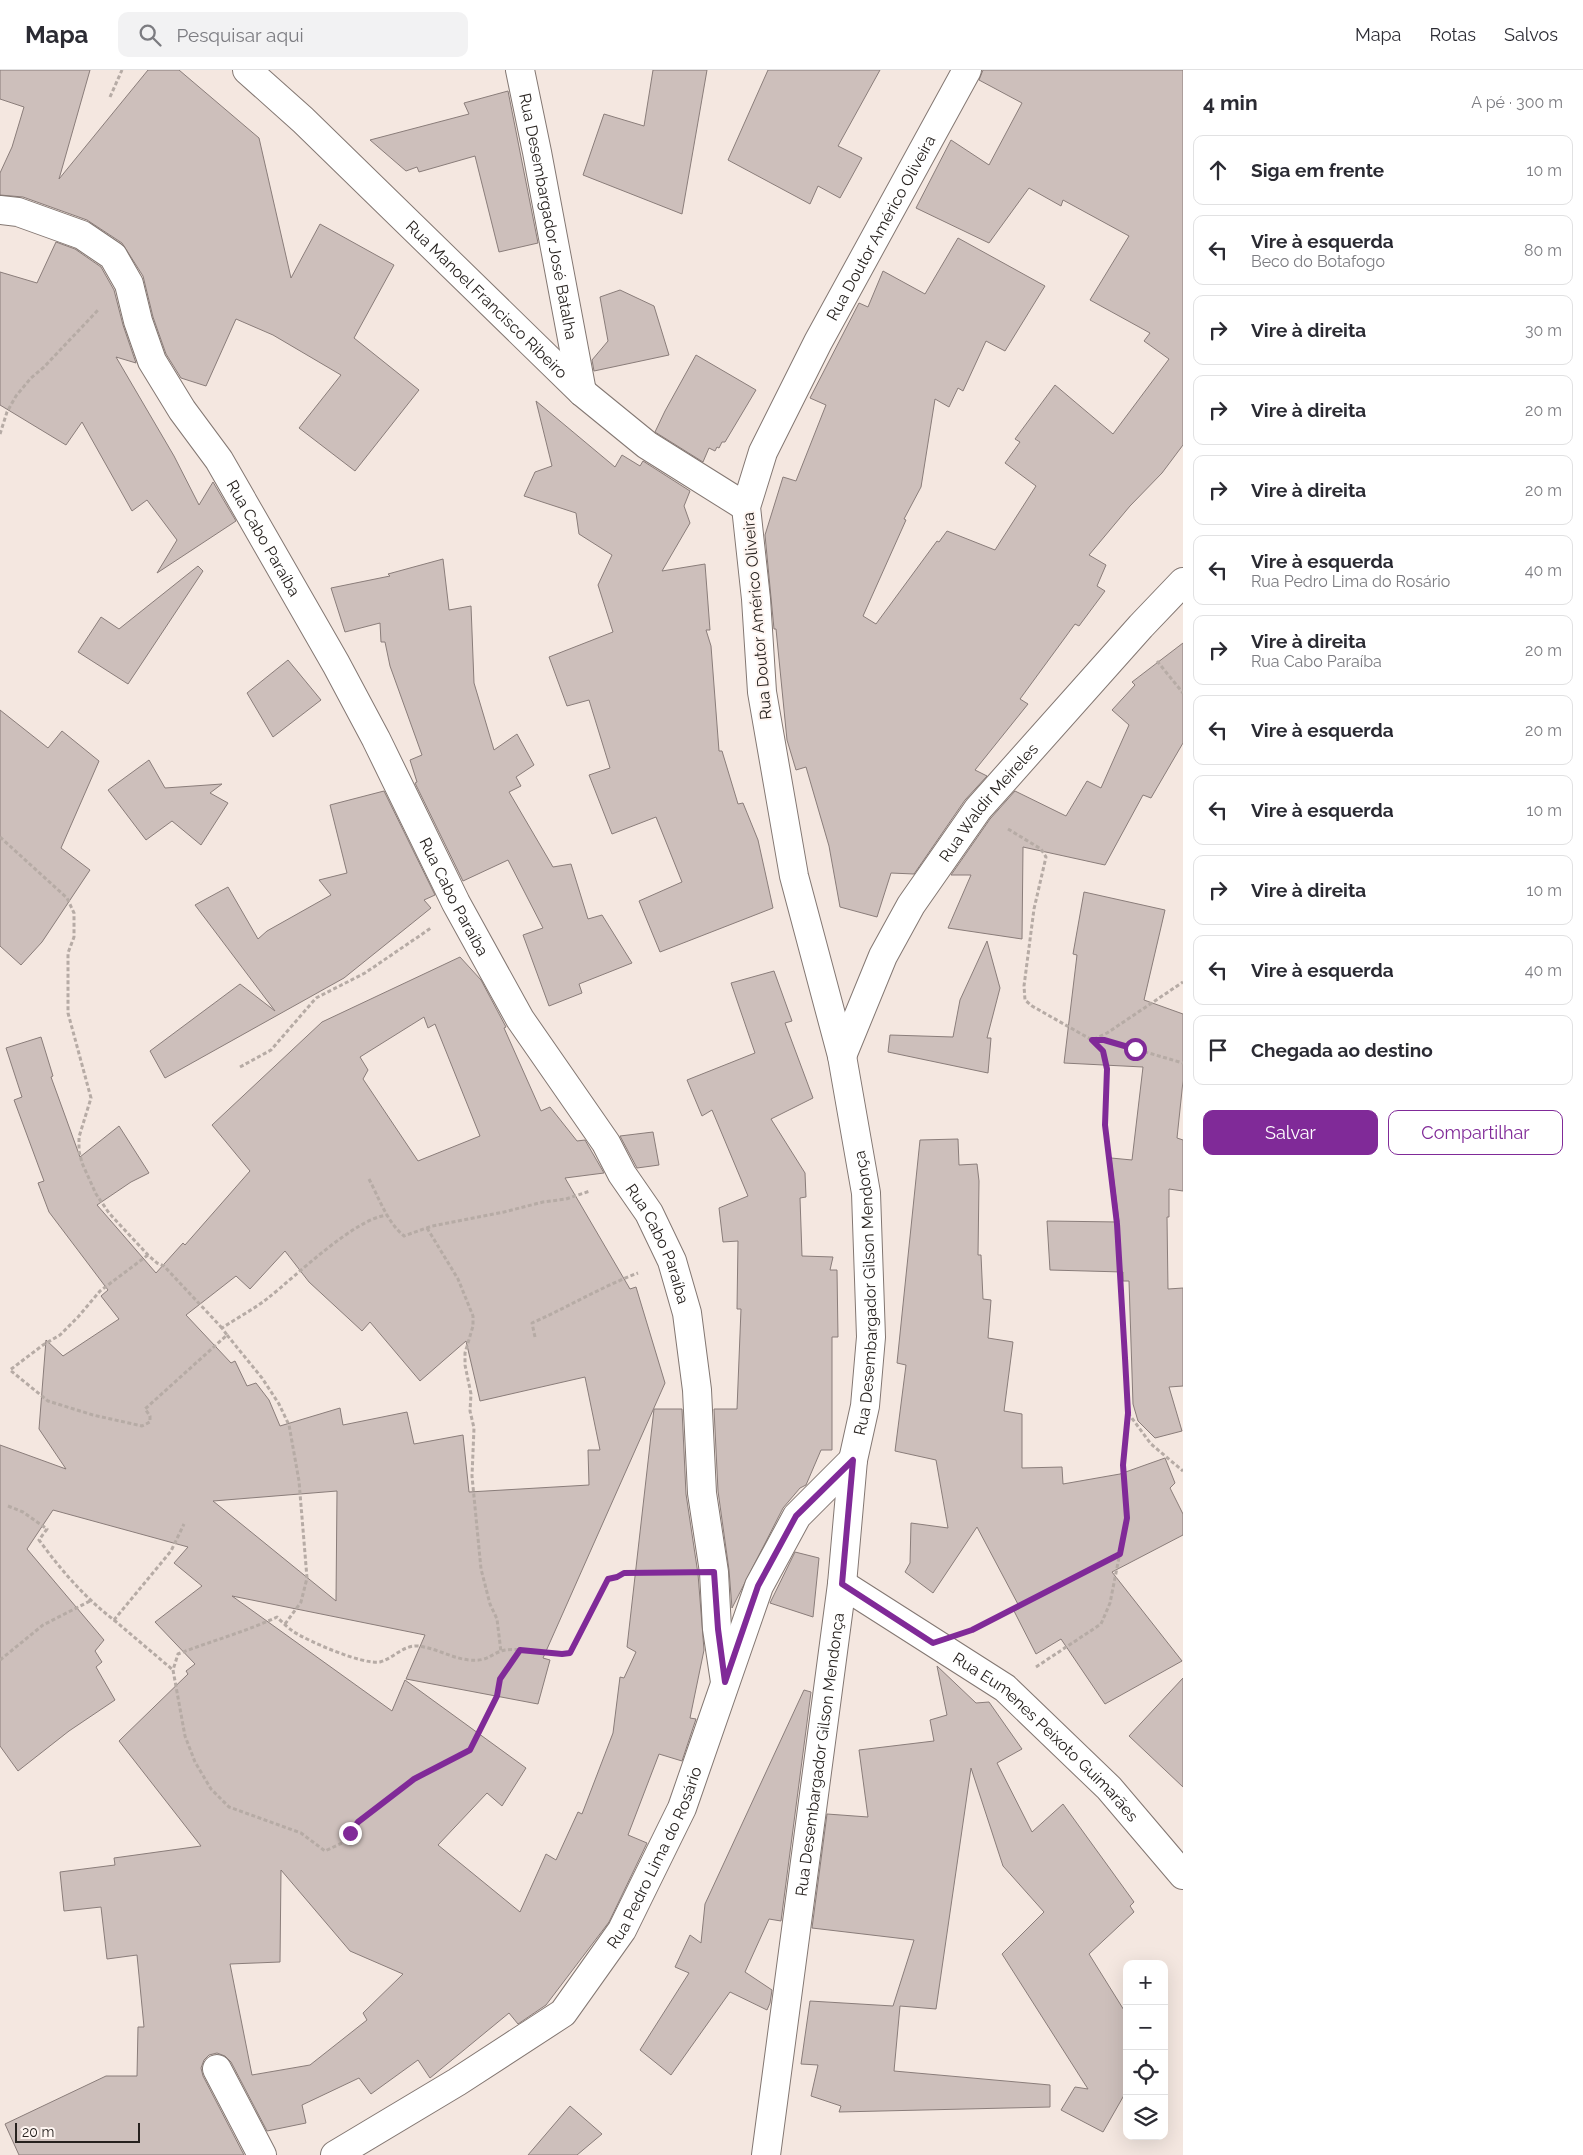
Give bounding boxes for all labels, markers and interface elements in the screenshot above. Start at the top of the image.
search box [118,12,468,57]
text: Mapa [25,20,88,49]
icon: search [136,21,164,49]
text: Pesquisar aqui [176,24,304,46]
text: Mapa [1355,24,1401,45]
text: Rotas [1429,24,1476,45]
text: Salvos [1504,24,1558,45]
text: 4 min [1203,90,1258,115]
street label: Rua Desembargador José Batalha [516,91,581,341]
text: A pé · 300 m [1471,93,1563,112]
street label: Rua Doutor Américo Oliveira [822,132,939,324]
icon: ahead [1204,156,1232,184]
text: Siga em frente [1251,159,1384,181]
text: 10 m [1527,161,1562,180]
street label: Rua Manoel Francisco Ribeiro [402,216,572,382]
text: Vire à esquerda [1251,230,1394,252]
icon: left [1204,236,1232,264]
text: 80 m [1524,241,1562,260]
text: Beco do Botafogo [1251,252,1385,271]
icon: right [1204,316,1232,344]
text: Vire à direita [1251,319,1366,341]
text: 30 m [1525,321,1562,340]
icon: right [1204,396,1232,424]
text: Vire à direita [1251,399,1366,421]
text: 20 m [1525,401,1562,420]
icon: right [1204,476,1232,504]
street label: Rua Cabo Paraíba [223,477,305,600]
text: Vire à direita [1251,479,1366,501]
text: 20 m [1525,481,1562,500]
street label: Rua Doutor Américo Oliveira [738,511,776,721]
text: Vire à esquerda [1251,550,1394,572]
icon: left [1204,556,1232,584]
text: 40 m [1525,561,1562,580]
text: Rua Pedro Lima do Rosário [1251,572,1450,591]
text: Vire à direita [1251,630,1366,652]
icon: right [1204,636,1232,664]
text: 20 m [1525,641,1562,660]
text: Rua Cabo Paraíba [1251,652,1382,671]
icon: left [1204,716,1232,744]
text: Vire à esquerda [1251,719,1394,741]
text: 20 m [1525,721,1562,740]
street label: Rua Waldir Meireles [935,739,1042,865]
icon: left [1204,796,1232,824]
text: Vire à esquerda [1251,799,1394,821]
text: 10 m [1527,801,1562,820]
street label: Rua Cabo Paraíba [416,834,493,959]
icon: right [1204,876,1232,904]
text: Vire à direita [1251,879,1366,901]
text: 10 m [1527,881,1562,900]
icon: left [1204,956,1232,984]
text: Vire à esquerda [1251,959,1394,981]
text: 40 m [1525,961,1562,980]
icon: arrive [1204,1036,1232,1064]
route start [1124,1038,1147,1061]
text: Chegada ao destino [1251,1039,1433,1061]
button: Salvar [1203,1110,1378,1155]
button: Compartilhar [1388,1110,1563,1155]
street label: Rua Desembargador Gilson Mendonça [849,1149,881,1437]
street label: Rua Cabo Paraíba [622,1180,693,1306]
street label: Rua Desembargador Gilson Mendonça [791,1612,848,1897]
street label: Rua Eumenes Peixoto Guimarães [950,1648,1143,1825]
street label: Rua Pedro Lima do Rosário [603,1764,705,1952]
route end [339,1822,362,1845]
map controls [1123,1960,1168,2140]
button: + [1123,1960,1168,2005]
button: − [1123,2005,1168,2050]
button: locate [1123,2050,1168,2095]
button: layers [1123,2095,1168,2140]
scale bar [15,2120,140,2143]
text: 20 m [22,2124,54,2140]

